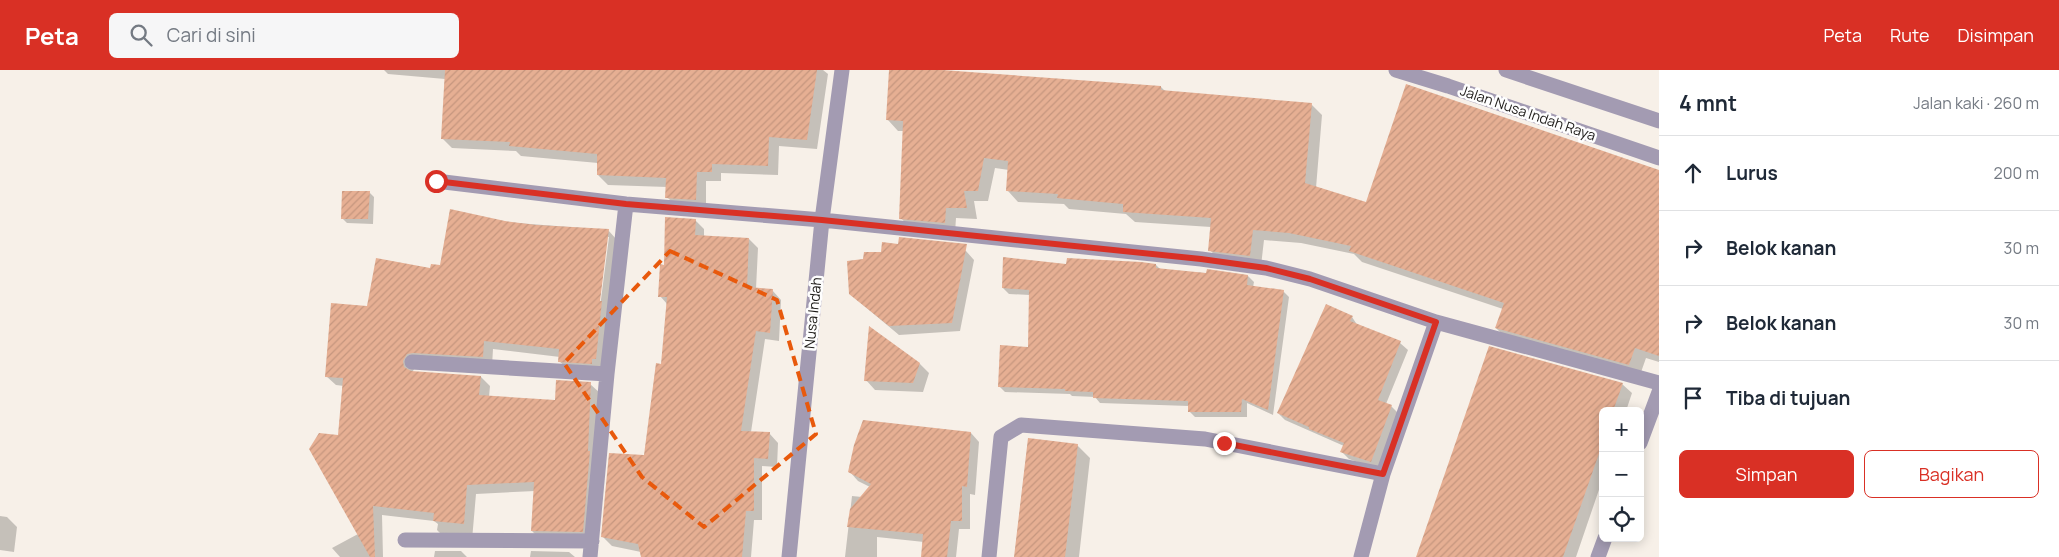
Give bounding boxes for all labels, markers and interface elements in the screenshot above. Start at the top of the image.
search box [109,13,459,58]
text: Peta [25,19,79,52]
icon: search [127,21,155,49]
text: Cari di sini [167,22,256,48]
text: Peta [1823,23,1862,47]
text: Rute [1890,23,1929,47]
text: Disimpan [1957,23,2034,47]
street label: Jalan Nusa Indah Raya [1458,80,1598,145]
text: 4 mnt [1679,89,1737,117]
text: Jalan kaki · 260 m [1913,92,2039,114]
icon: ahead [1679,159,1707,187]
text: Lurus [1726,160,1778,186]
text: 200 m [1994,162,2039,184]
route start [425,170,448,193]
icon: right [1679,234,1707,262]
text: Belok kanan [1726,235,1836,261]
text: 30 m [2004,237,2039,259]
street label: Nusa Indah [799,276,826,350]
icon: right [1679,309,1707,337]
text: Belok kanan [1726,310,1836,336]
text: 30 m [2004,312,2039,334]
icon: arrive [1679,384,1707,412]
text: Tiba di tujuan [1726,385,1850,411]
map controls [1599,407,1644,542]
button: + [1599,407,1644,452]
route end [1213,432,1236,455]
button: Simpan [1679,450,1854,498]
button: Bagikan [1864,450,2039,498]
button: − [1599,452,1644,497]
button: locate [1599,497,1644,542]

